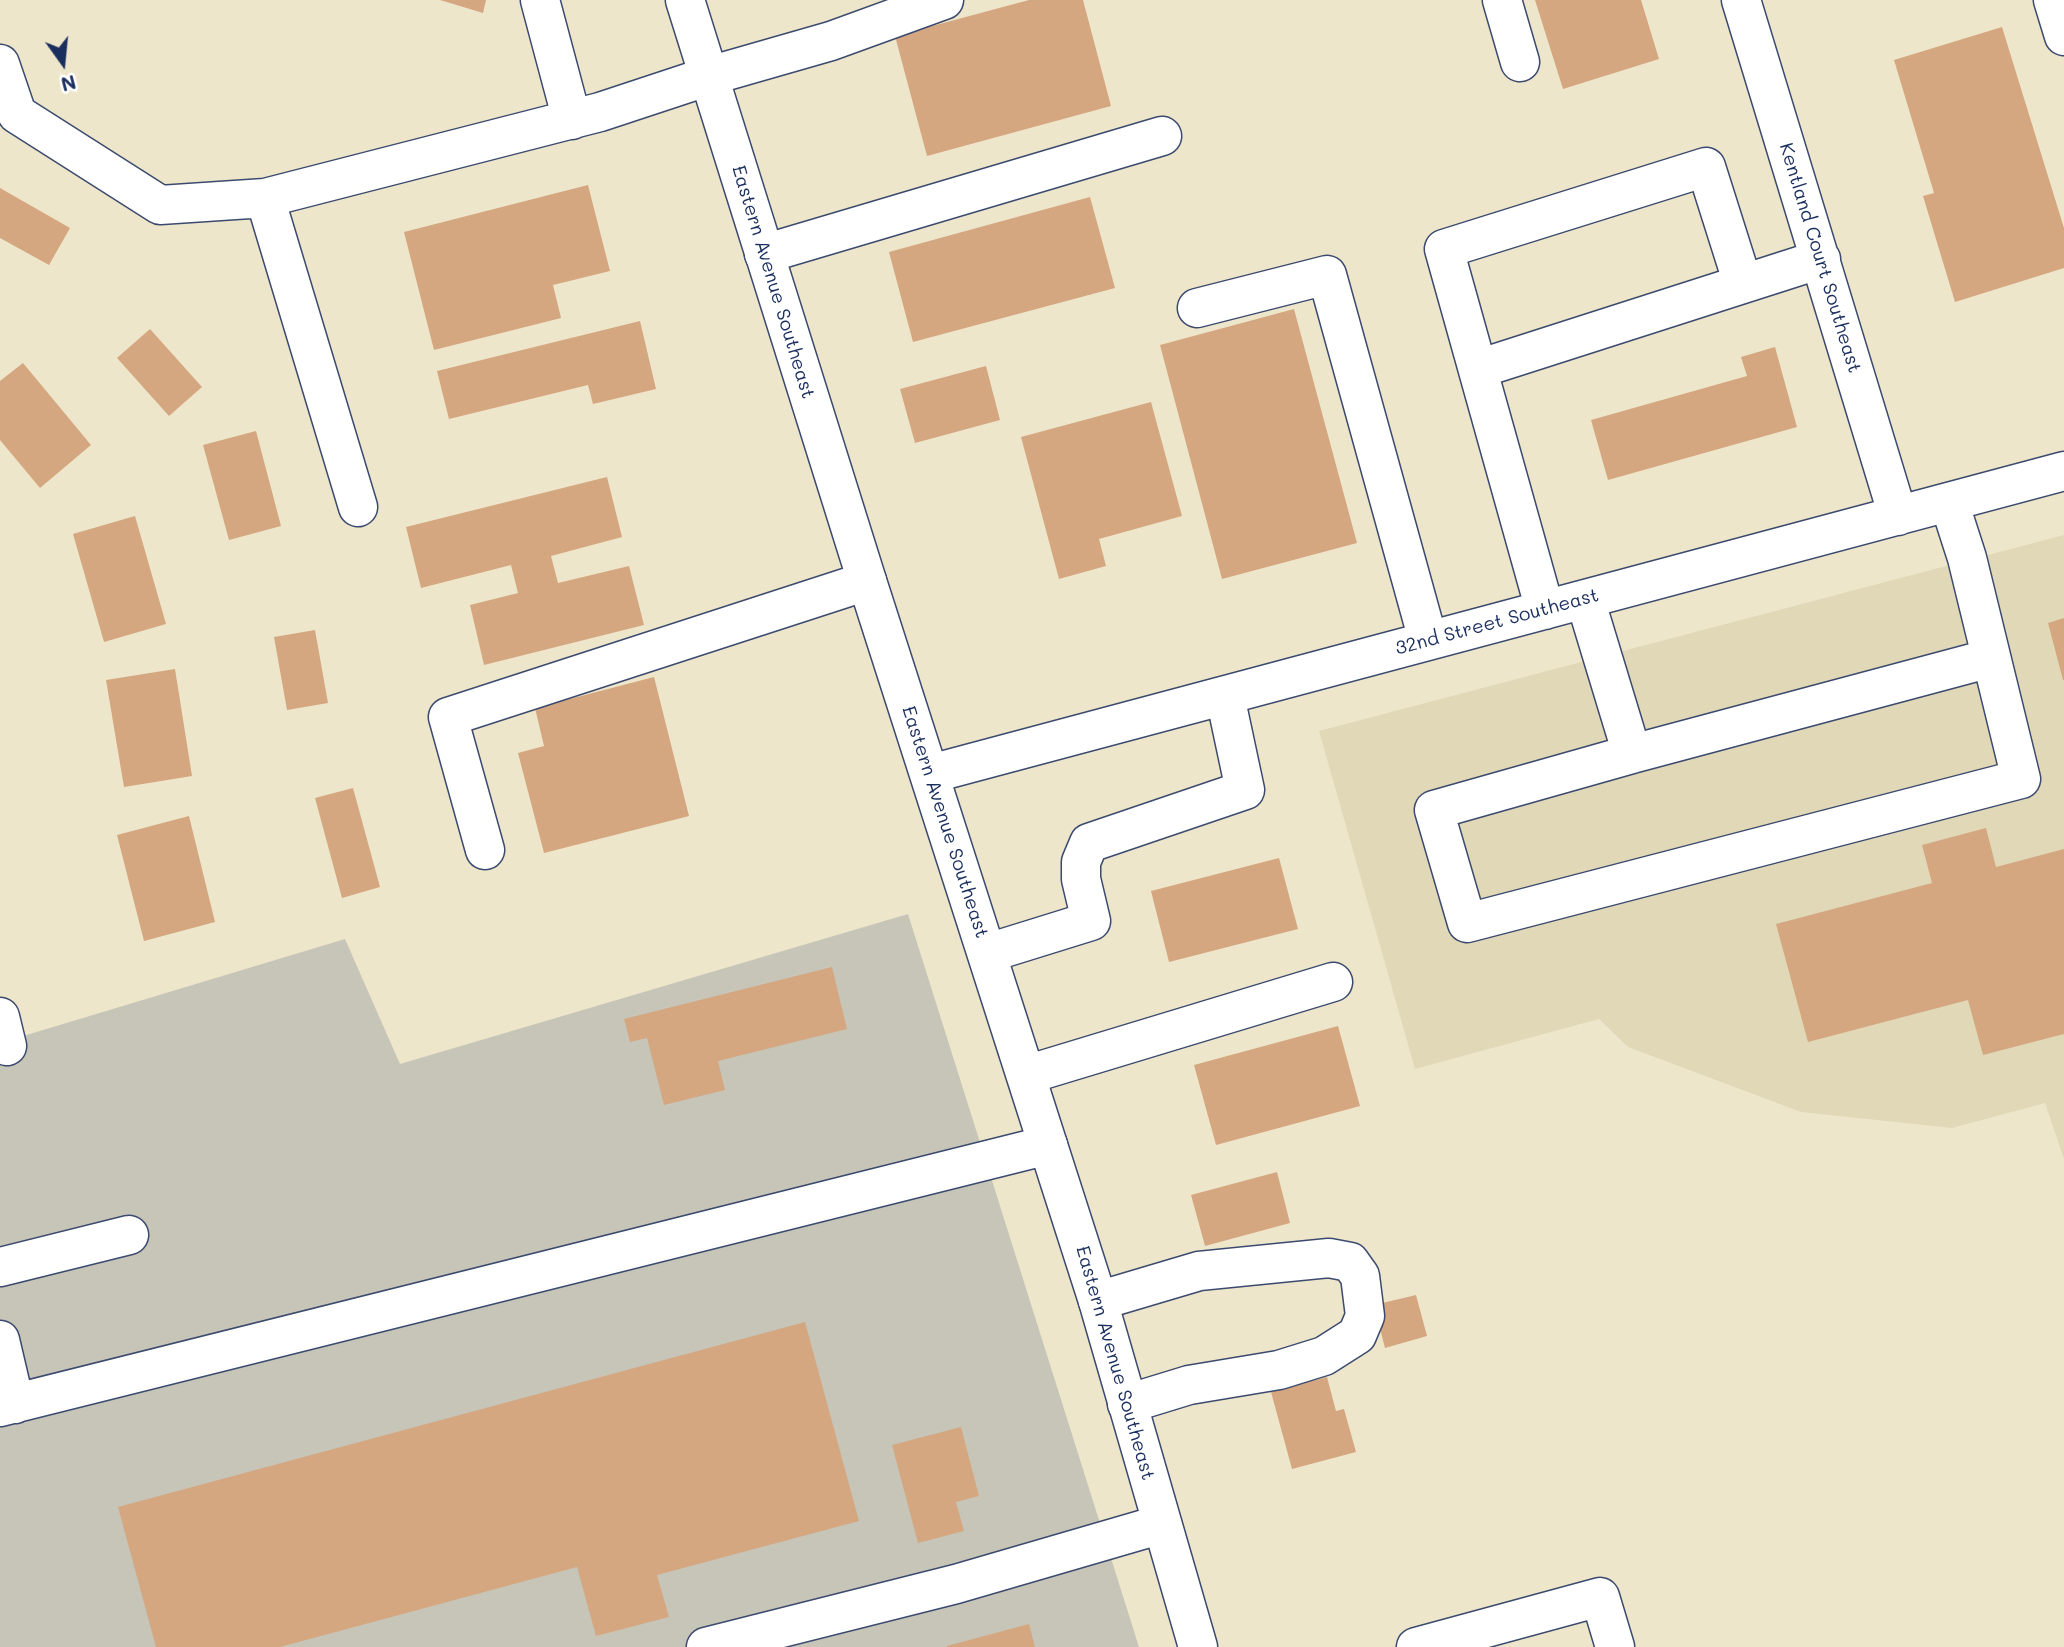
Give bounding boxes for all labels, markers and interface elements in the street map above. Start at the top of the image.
north arrow [28,28,98,98]
text: N [58,70,79,98]
street label: Kentland Court Southeast [1774,140,1866,376]
street label: Eastern Avenue Southeast [727,163,819,401]
street label: 32nd Street Southeast [1393,584,1601,660]
street label: Eastern Avenue Southeast [897,703,993,941]
street label: Eastern Avenue Southeast [1071,1243,1159,1483]

